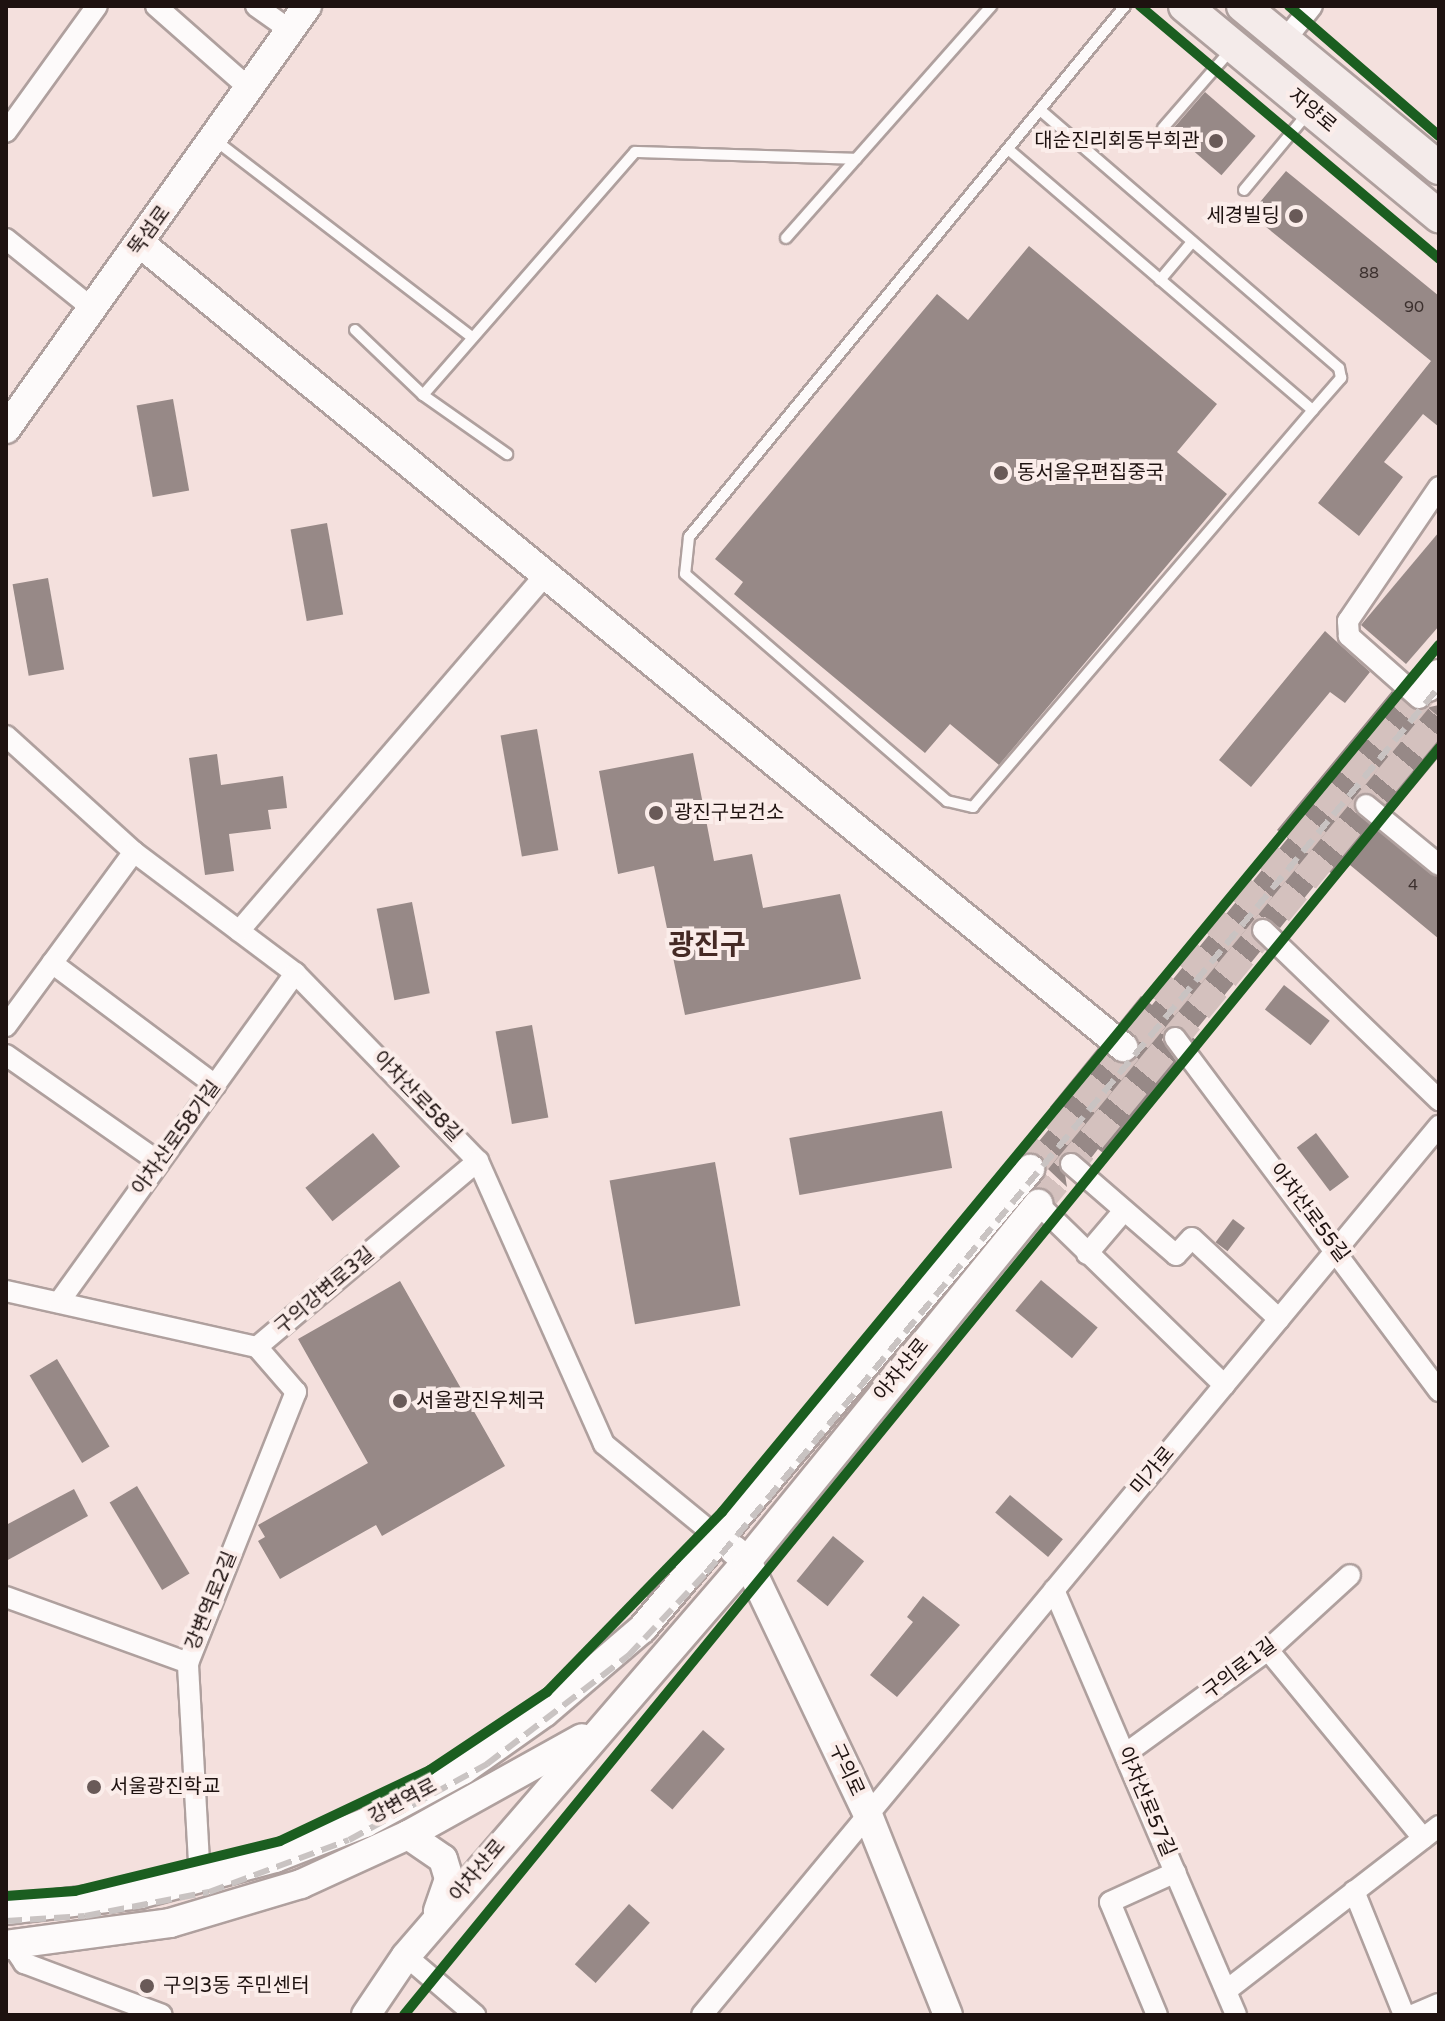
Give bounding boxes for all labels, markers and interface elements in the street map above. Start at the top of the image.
street label: 자양로 [1283,84,1341,138]
place label: 대순진리회동부회관 [1034,129,1200,153]
marker: 대순진리회동부회관 [1207,132,1225,150]
street label: 뚝섬로 [124,202,176,260]
place label: 세경빌딩 [1206,204,1280,228]
marker: 세경빌딩 [1287,207,1305,225]
house number: 88 [1359,263,1379,283]
house number: 90 [1404,297,1424,317]
place label: 동서울우편집중국 [1017,461,1164,485]
marker: 동서울우편집중국 [992,464,1010,482]
place label: 광진구보건소 [674,801,784,825]
marker: 광진구보건소 [645,802,667,824]
house number: 4 [1408,875,1418,895]
district label: 광진구 [668,928,746,962]
street label: 아차산로58길 [368,1047,466,1147]
street label: 아차산로58가길 [127,1076,227,1200]
street label: 아차산로55길 [1264,1159,1354,1267]
street label: 구의강변로3길 [270,1242,380,1340]
street label: 아차산로 [870,1334,934,1406]
place label: 서울광진우체국 [416,1389,545,1413]
marker: 서울광진우체국 [391,1392,409,1410]
street label: 미가로 [1126,1442,1180,1500]
street label: 강변역로2길 [181,1548,243,1654]
street label: 구의로1길 [1198,1633,1282,1705]
street label: 구의로 [823,1740,869,1800]
street label: 아차산로57길 [1112,1743,1180,1861]
street label: 강변역로 [365,1774,441,1830]
place label: 서울광진학교 [110,1775,220,1799]
marker: 서울광진학교 [85,1778,103,1796]
street label: 아차산로 [445,1835,511,1907]
place label: 구의3동 주민센터 [163,1974,310,1998]
marker: 구의3동 주민센터 [138,1977,156,1995]

